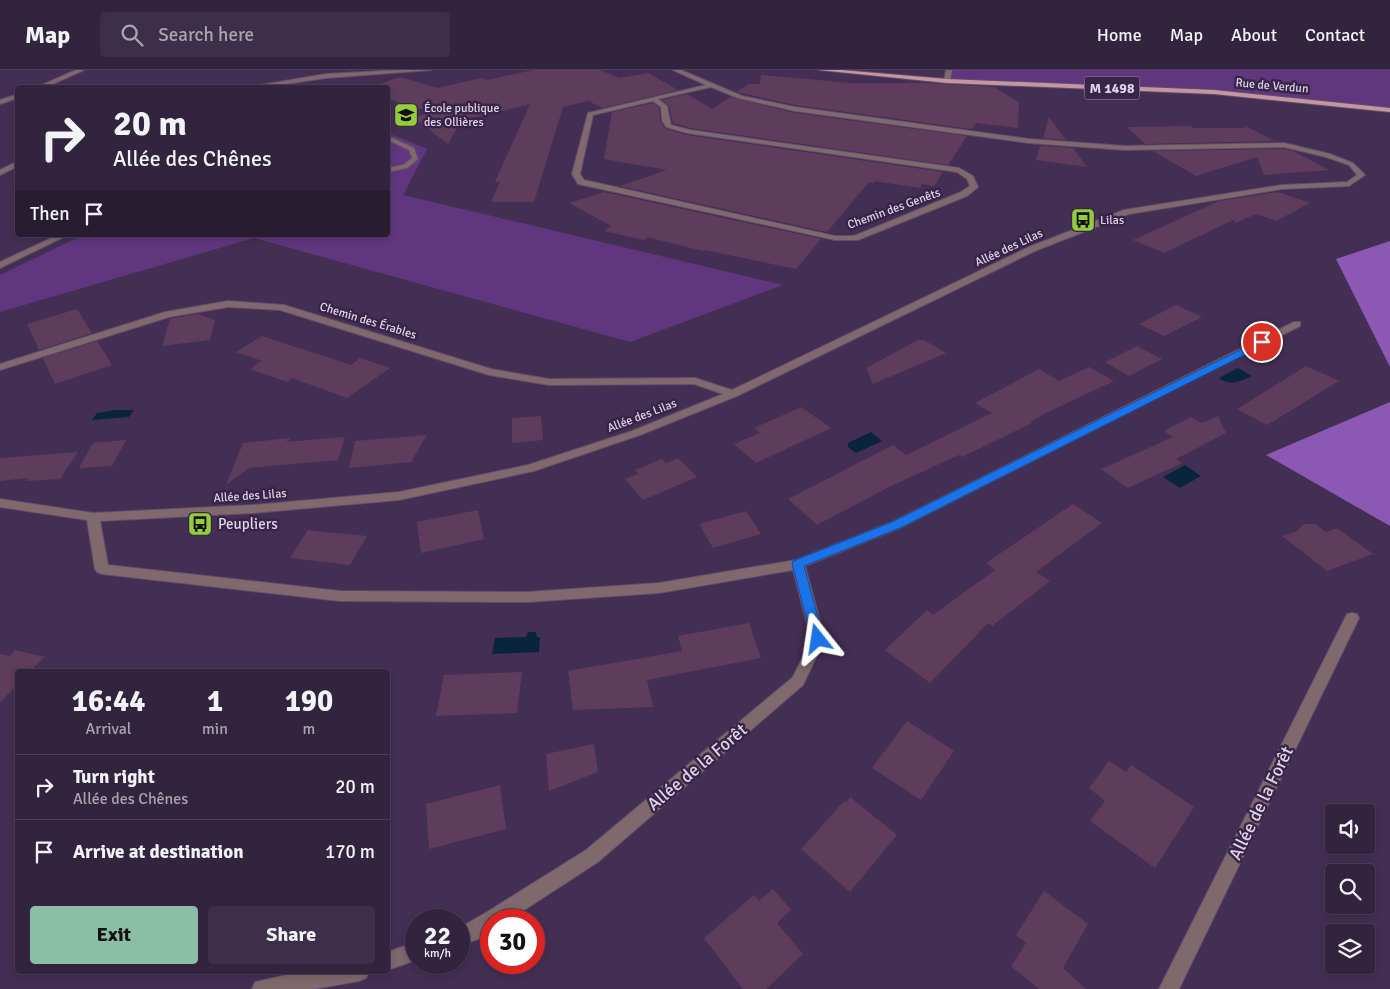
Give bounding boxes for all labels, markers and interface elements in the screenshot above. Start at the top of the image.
search box [100,12,450,57]
text: Map [25,20,70,50]
icon: search [118,21,146,49]
text: Search here [158,23,254,47]
text: Home [1097,24,1142,46]
text: Map [1170,24,1203,46]
text: About [1231,24,1277,46]
text: Contact [1305,24,1365,46]
street label: Rue de Verdun [1235,75,1309,97]
road number: M 1498 [1084,77,1140,100]
place label: École publique des Ollières [424,101,499,130]
text: 20 m [113,102,187,145]
school or university icon: École publique des Ollières [393,102,419,128]
icon: right [30,105,95,170]
text: Allée des Chênes [113,145,272,172]
street label: Chemin des Genêts [846,185,942,233]
icon: arrive [80,200,108,228]
text: Then [30,202,70,226]
bus stop icon: Lilas [1070,207,1096,233]
place label: Lilas [1100,213,1124,228]
street label: Allée des Lilas [973,226,1045,270]
street label: Chemin des Érables [318,299,418,343]
pin [1241,321,1283,363]
icon: arrive [1248,328,1276,356]
street label: Allée des Lilas [605,396,679,436]
street label: Allée des Lilas [213,486,287,506]
bus stop icon: Peupliers [187,511,213,537]
place label: Peupliers [218,515,278,533]
position arrow [791,612,843,664]
text: 16:44 [72,683,145,720]
text: 1 [207,683,223,720]
text: 190 [285,683,333,720]
text: Arrival [85,719,132,739]
text: min [202,719,228,739]
text: m [303,719,315,739]
street label: Allée de la Forêt [643,719,751,815]
street label: Allée de la Forêt [1224,743,1298,863]
text: Turn right [73,765,155,789]
icon: right [30,773,58,801]
text: 20 m [335,775,375,799]
text: Allée des Chênes [73,789,188,809]
map controls [1325,804,1375,974]
button: sound [1325,804,1375,854]
icon: arrive [30,838,58,866]
text: Arrive at destination [73,840,244,864]
text: 170 m [325,840,375,864]
button: search [1325,864,1375,914]
button: Exit [30,906,198,964]
button: Share [208,906,375,964]
speed limit sign: 30 [480,909,545,974]
text: 22 [424,920,451,951]
button: layers [1325,924,1375,974]
text: km/h [424,946,451,961]

